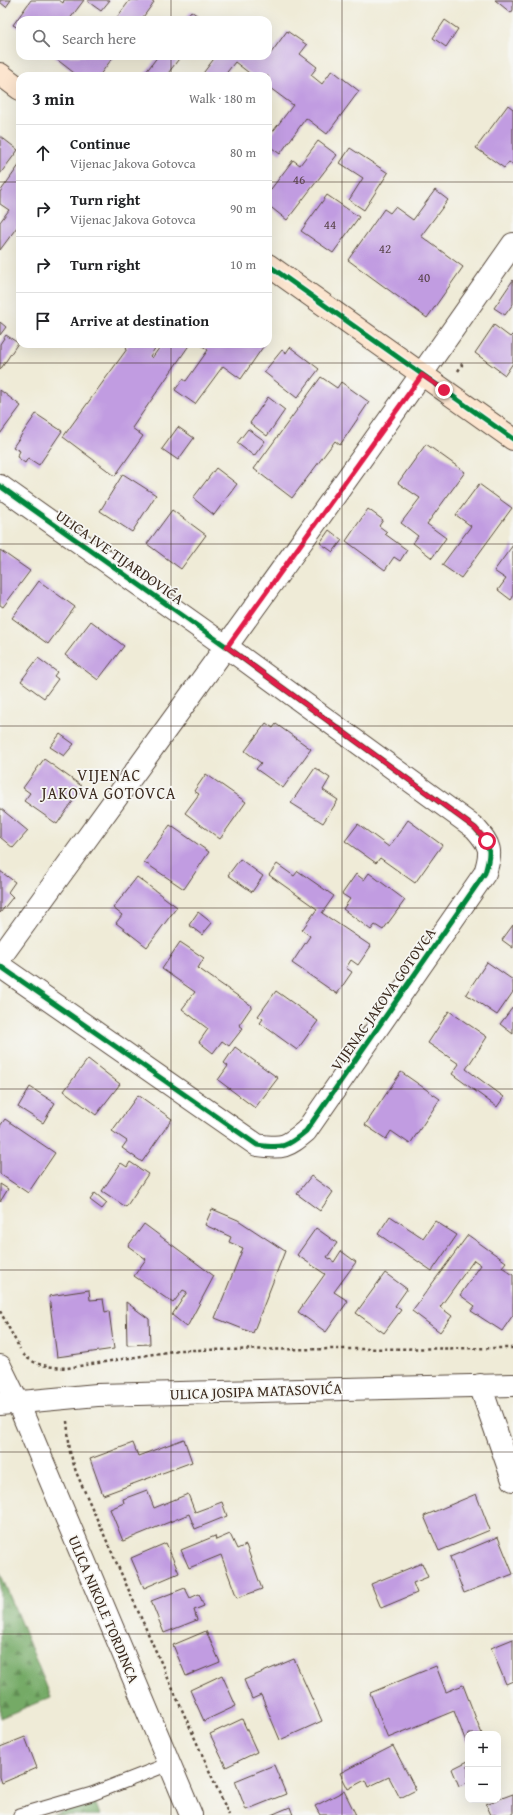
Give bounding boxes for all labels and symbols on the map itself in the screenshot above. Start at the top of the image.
house number: 46 [293,170,305,189]
house number: 44 [324,215,336,234]
house number: 42 [379,239,391,258]
house number: 40 [418,268,430,287]
route end [435,381,453,399]
street label: ULICA IVE TIJARDOVIĆA [52,505,188,609]
district label: VIJENAC JAKOVA GOTOVCA [40,763,176,805]
route start [478,832,496,850]
street label: VIJENAC JAKOVA GOTOVCA [326,923,440,1075]
street label: ULICA JOSIPA MATASOVIĆA [170,1378,342,1404]
street label: ULICA NIKOLE TORDINCA [63,1532,145,1686]

